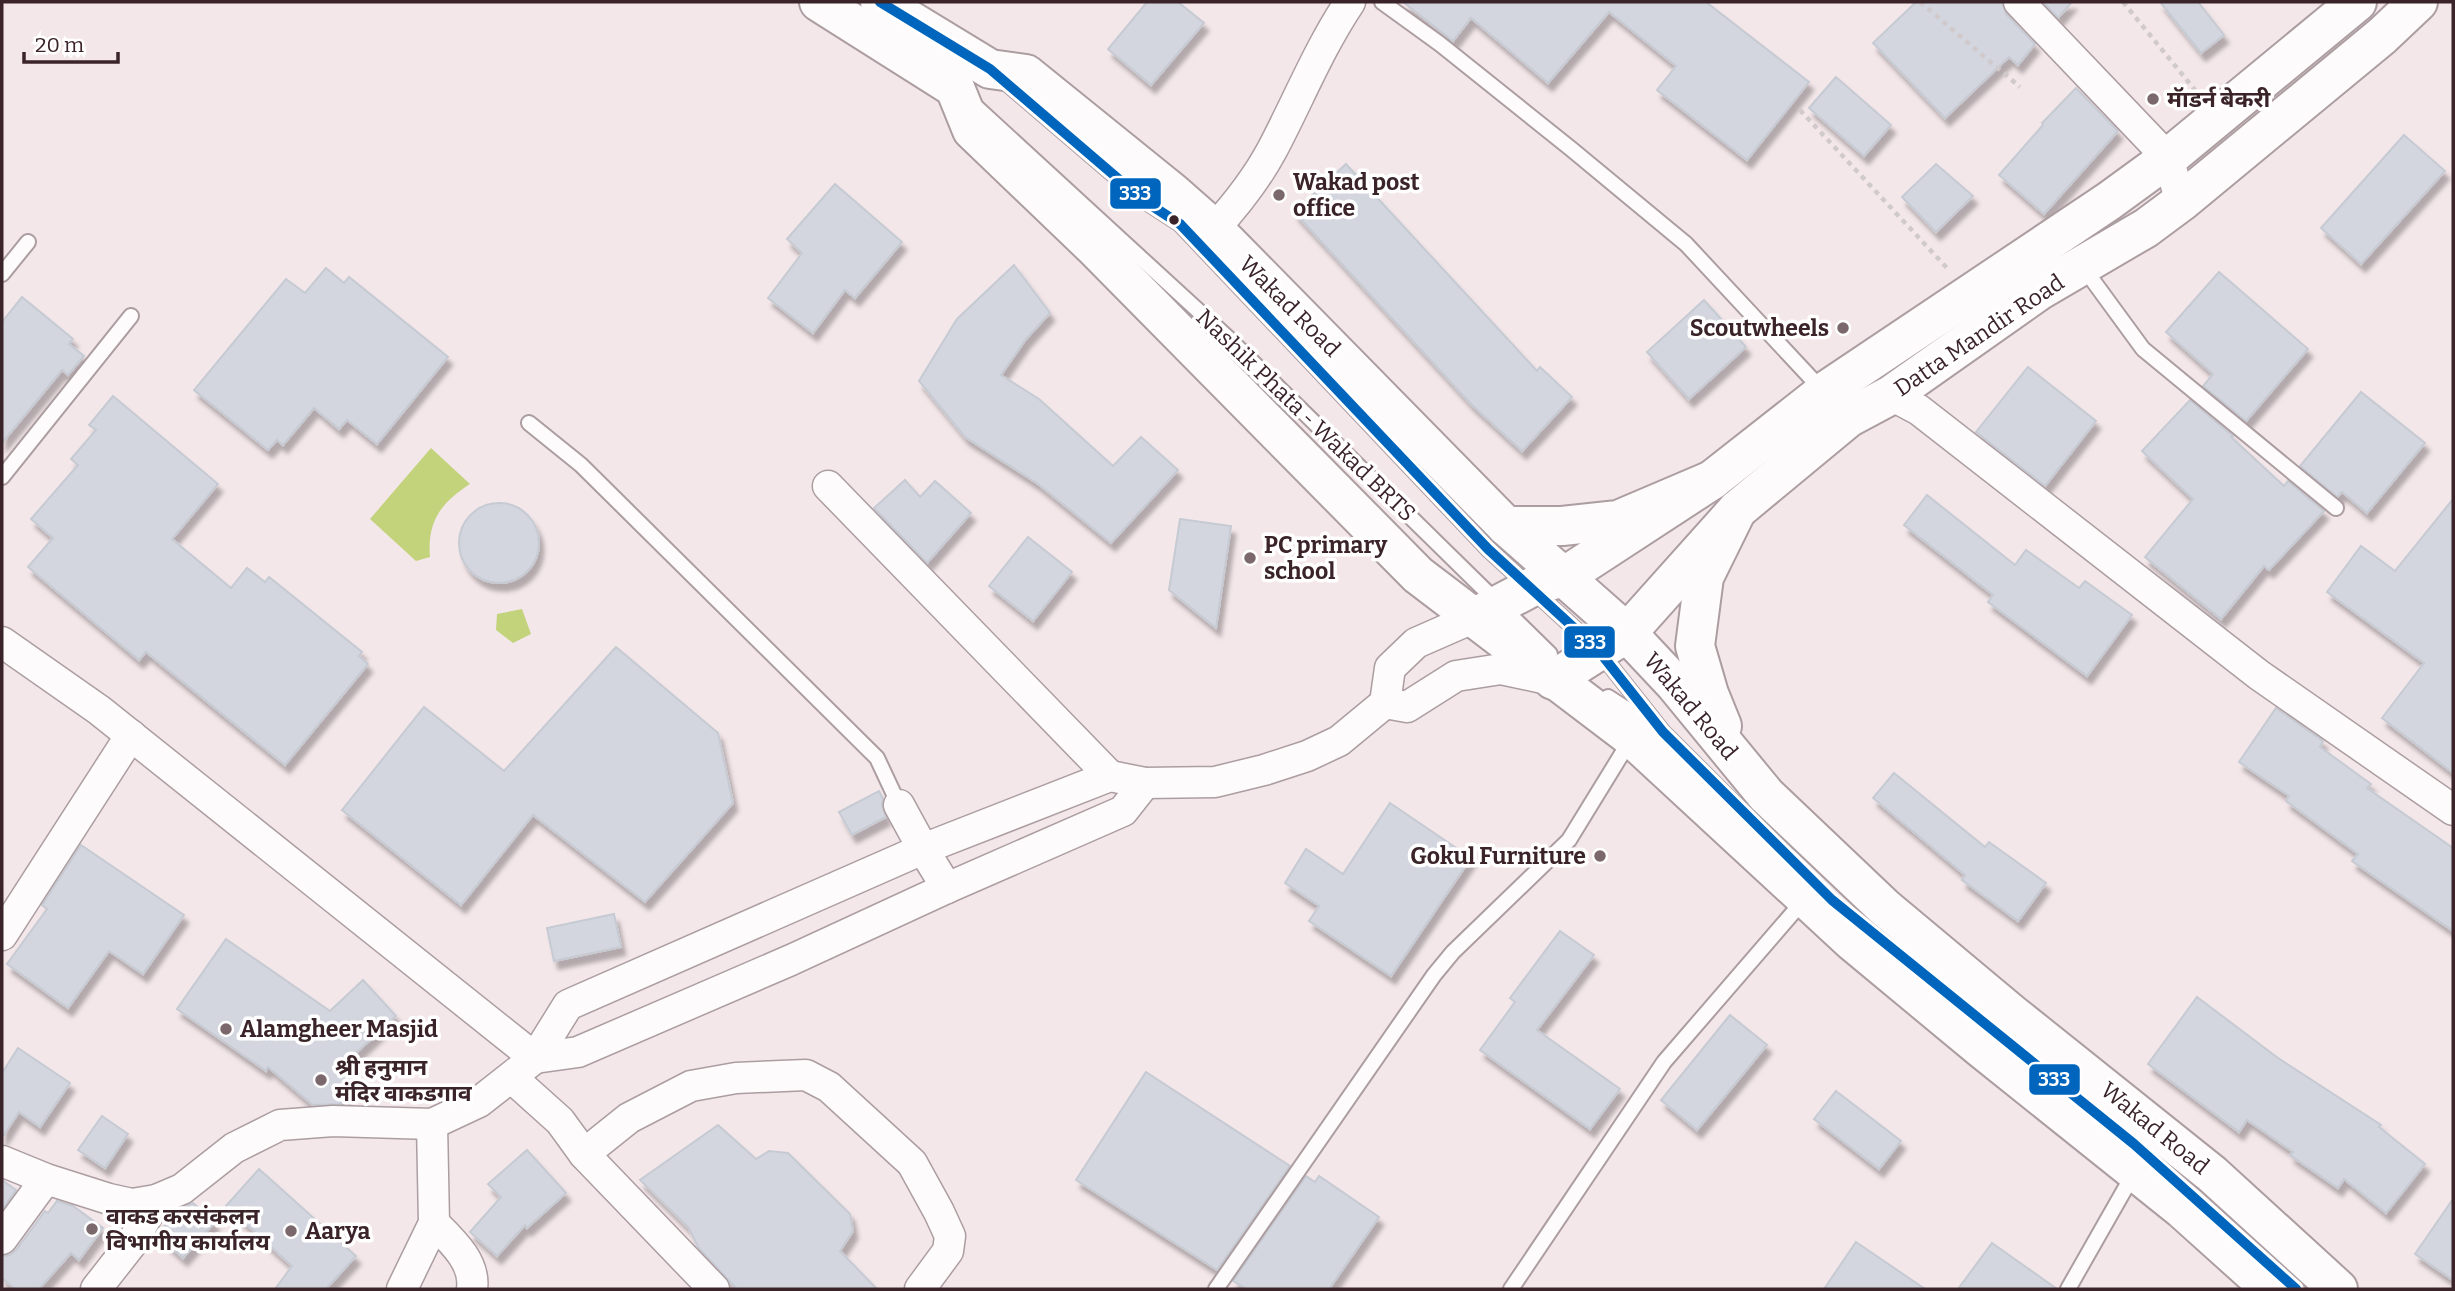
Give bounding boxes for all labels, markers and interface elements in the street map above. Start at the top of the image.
scale bar [24,21,119,65]
text: 20 m [35,32,84,58]
place label: मॅाडर्न बेकरी [2167,85,2272,113]
marker: मॅाडर्न बेकरी [2145,91,2161,107]
place label: Wakad post office [1293,168,1420,222]
line badge: 333 [1109,177,1162,210]
text: 333 [1119,182,1151,205]
marker: Wakad post office [1271,187,1287,203]
unlabelled marker [1167,213,1181,227]
street label: Wakad Road [1234,250,1347,363]
street label: Datta Mandir Road [1889,268,2070,402]
street label: Nashik Phata - Wakad BRTS [1191,303,1421,527]
place label: Scoutwheels [1690,314,1829,342]
marker: Scoutwheels [1835,320,1851,336]
place label: PC primary school [1264,531,1388,585]
marker: PC primary school [1242,550,1258,566]
line badge: 333 [1563,625,1616,659]
text: 333 [1574,631,1606,654]
street label: Wakad Road [1638,647,1744,766]
place label: Gokul Furniture [1410,842,1586,870]
marker: Gokul Furniture [1592,848,1608,864]
place label: Alamgheer Masjid [240,1015,438,1043]
marker: Alamgheer Masjid [218,1021,234,1037]
place label: श्री हनुमान मंदिर वाकडगाव [335,1053,473,1107]
line badge: 333 [2028,1063,2081,1096]
text: 333 [2038,1068,2070,1091]
marker: श्री हनुमान मंदिर वाकडगाव [313,1072,329,1088]
street label: Wakad Road [2095,1076,2215,1180]
place label: वाकड करसंकलन विभागीय कार्यालय [106,1202,270,1256]
place label: Aarya [305,1217,371,1245]
marker: वाकड करसंकलन विभागीय कार्यालय [84,1221,100,1237]
marker: Aarya [283,1223,299,1239]

